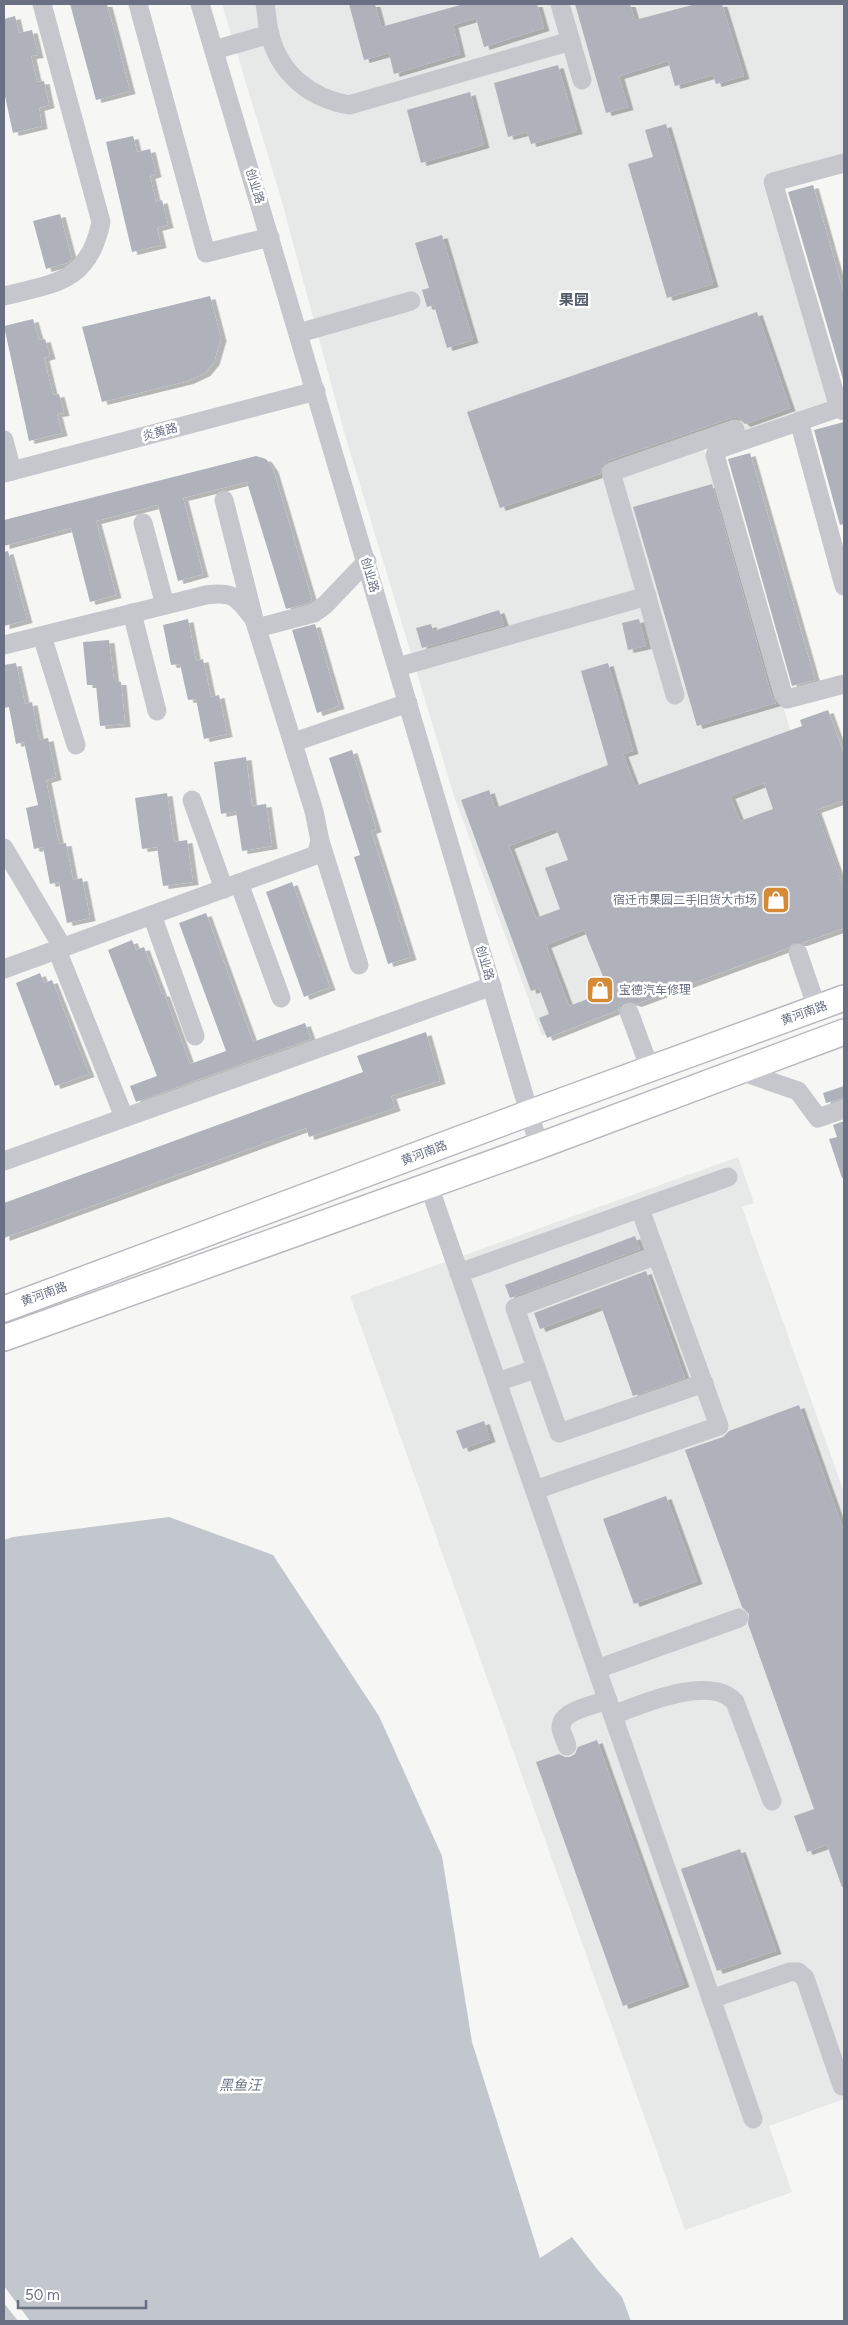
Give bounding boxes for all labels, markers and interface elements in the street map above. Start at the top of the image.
street label: 创业路 [243,167,267,205]
district label: 果园 [559,291,589,309]
street label: 炎黄路 [141,421,179,443]
street label: 创业路 [358,556,382,594]
shop icon: 宿迁市果园二手旧货大市场 [761,885,791,915]
place label: 宿迁市果园二手旧货大市场 [613,893,757,907]
street label: 创业路 [473,944,497,982]
shop icon: 宝德汽车修理 [585,975,615,1005]
place label: 宝德汽车修理 [619,983,691,997]
street label: 黄河南路 [779,998,829,1028]
street label: 黄河南路 [399,1138,449,1168]
street label: 黄河南路 [19,1279,69,1309]
water label: 黑鱼汪 [219,2077,263,2094]
scale bar [18,2278,145,2310]
text: 50 m [25,2286,60,2304]

